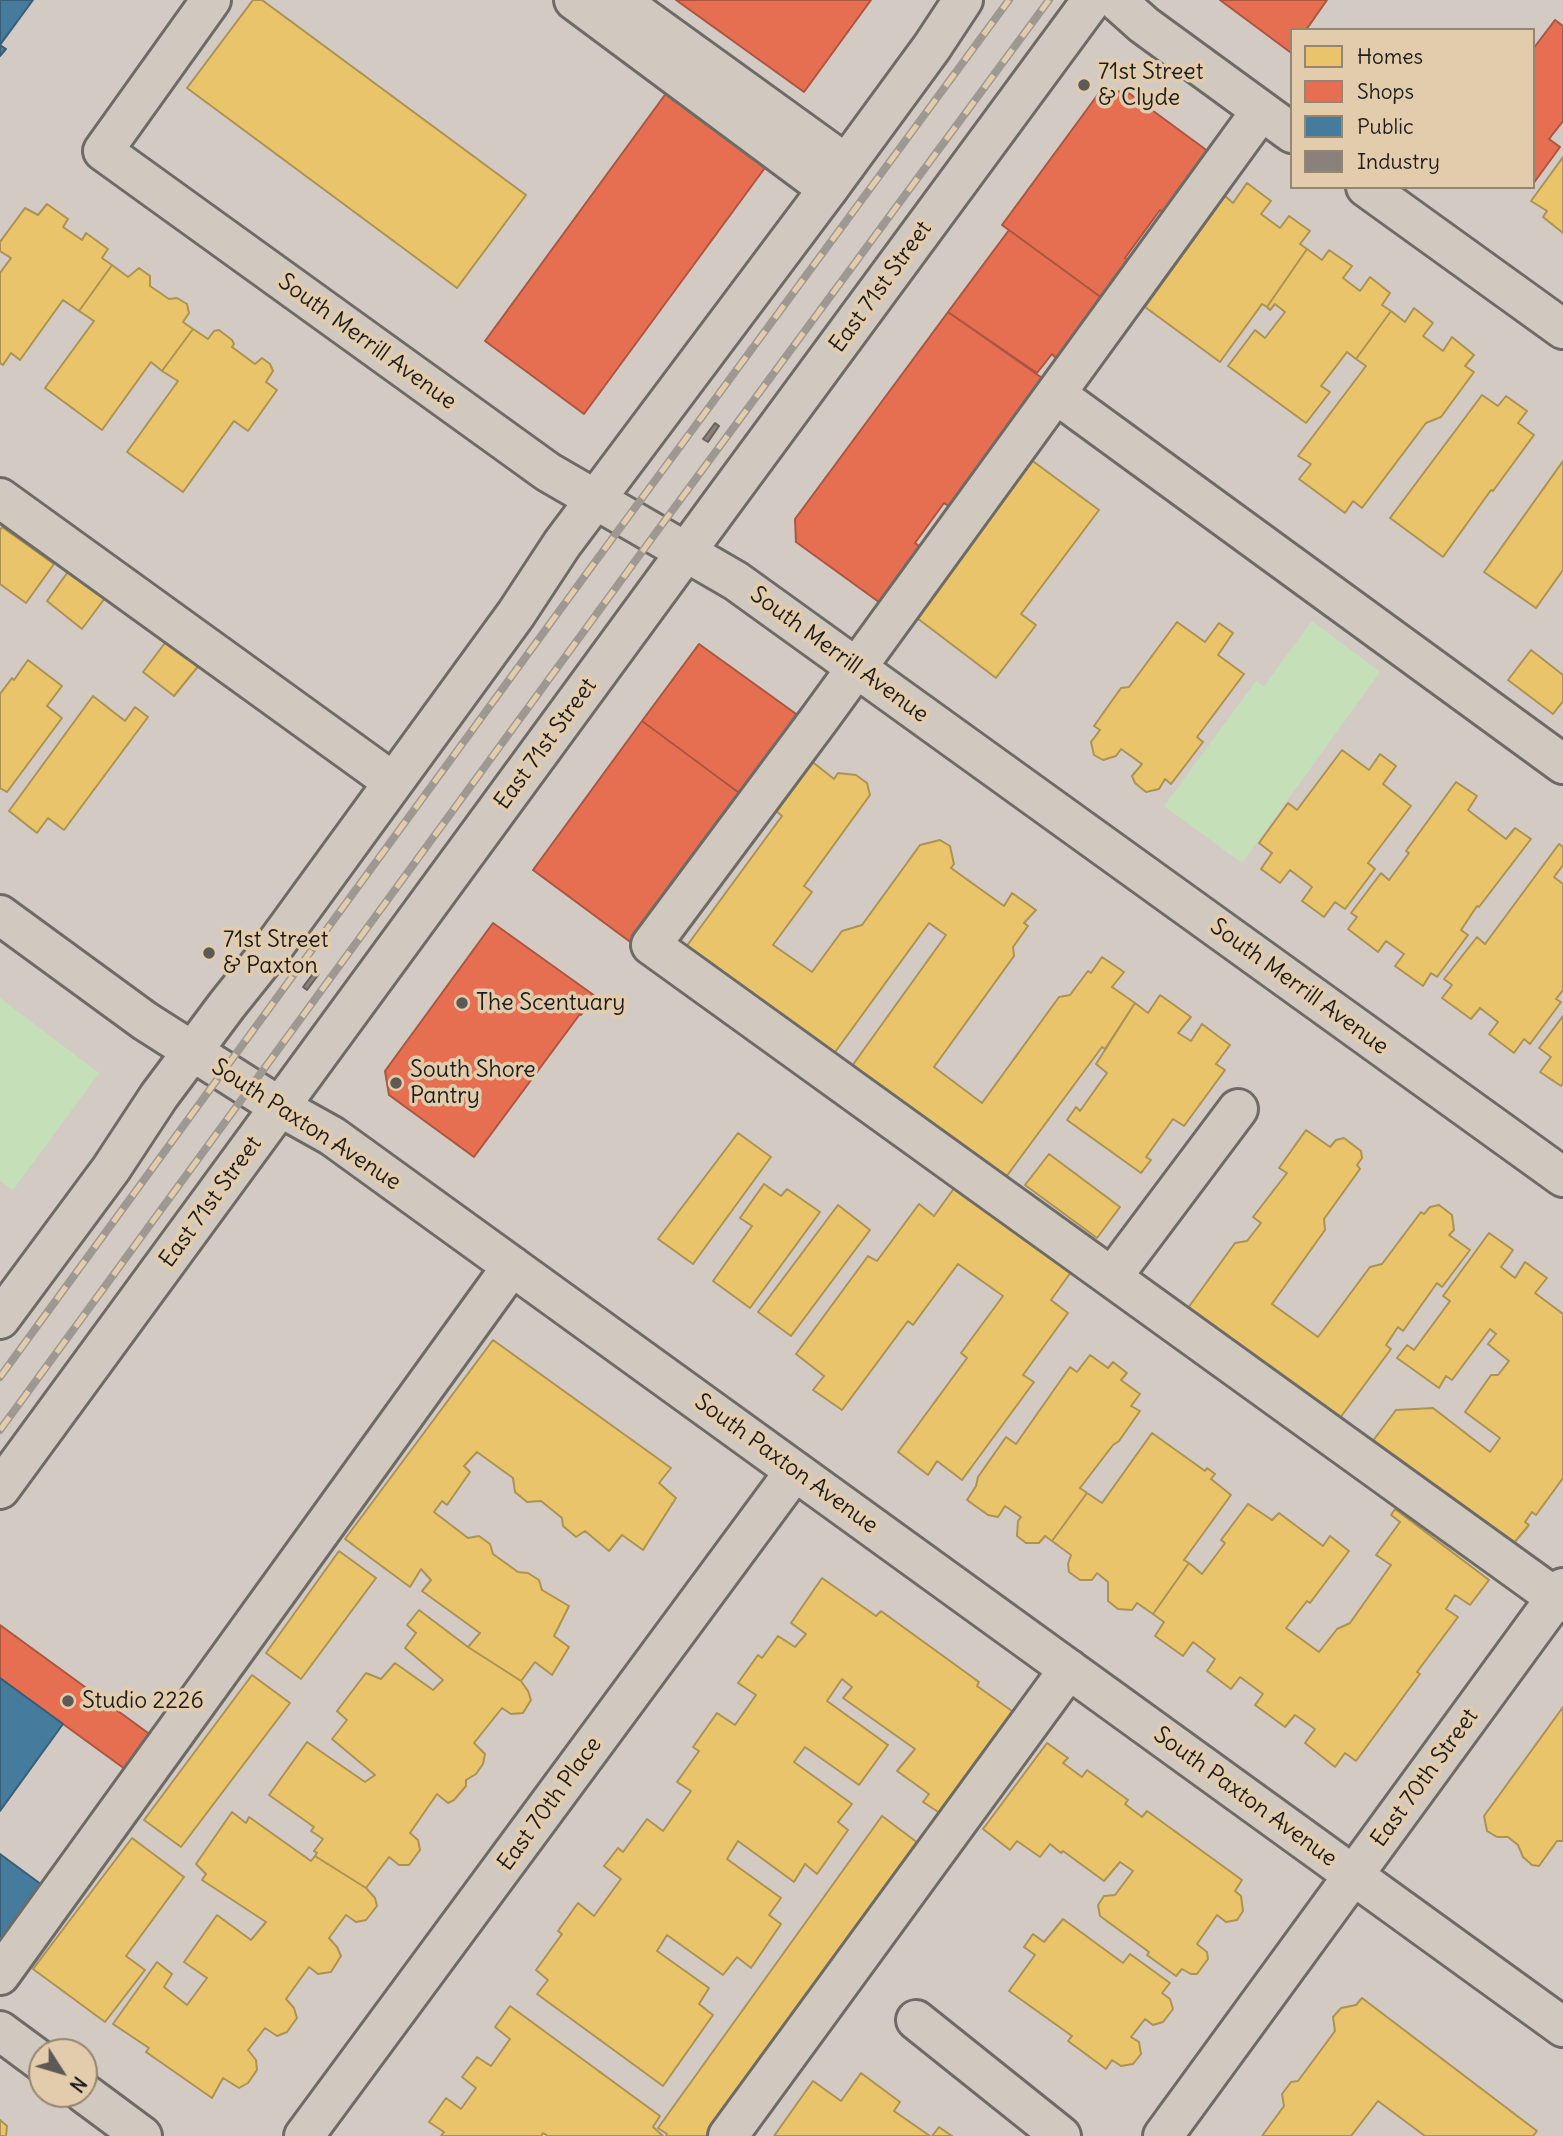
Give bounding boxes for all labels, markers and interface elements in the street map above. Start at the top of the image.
legend [1290,28,1535,189]
text: Homes [1357,43,1423,70]
place label: 71st Street & Clyde [1098,58,1203,112]
marker: 71st Street & Clyde [1076,77,1092,93]
text: Shops [1357,78,1414,105]
text: Public [1357,113,1414,140]
text: Industry [1357,148,1440,175]
street label: East 71st Street [824,216,938,358]
street label: South Merrill Avenue [273,268,461,416]
street label: South Merrill Avenue [745,581,933,729]
street label: East 71st Street [489,673,603,815]
street label: South Merrill Avenue [1205,913,1393,1061]
place label: 71st Street & Paxton [223,926,328,980]
marker: 71st Street & Paxton [201,945,217,961]
place label: The Scentuary [476,989,625,1017]
marker: The Scentuary [454,995,470,1011]
street label: South Paxton Avenue [206,1054,406,1196]
place label: South Shore Pantry [410,1056,536,1110]
marker: South Shore Pantry [388,1075,404,1091]
street label: East 71st Street [154,1131,268,1273]
street label: South Paxton Avenue [689,1388,883,1540]
place label: Studio 2226 [82,1687,204,1715]
marker: Studio 2226 [60,1693,76,1709]
street label: East 70th Street [1366,1703,1484,1853]
street label: South Paxton Avenue [1148,1721,1342,1873]
street label: East 70th Place [492,1732,608,1876]
north arrow [28,2038,98,2108]
text: N [65,2072,92,2097]

